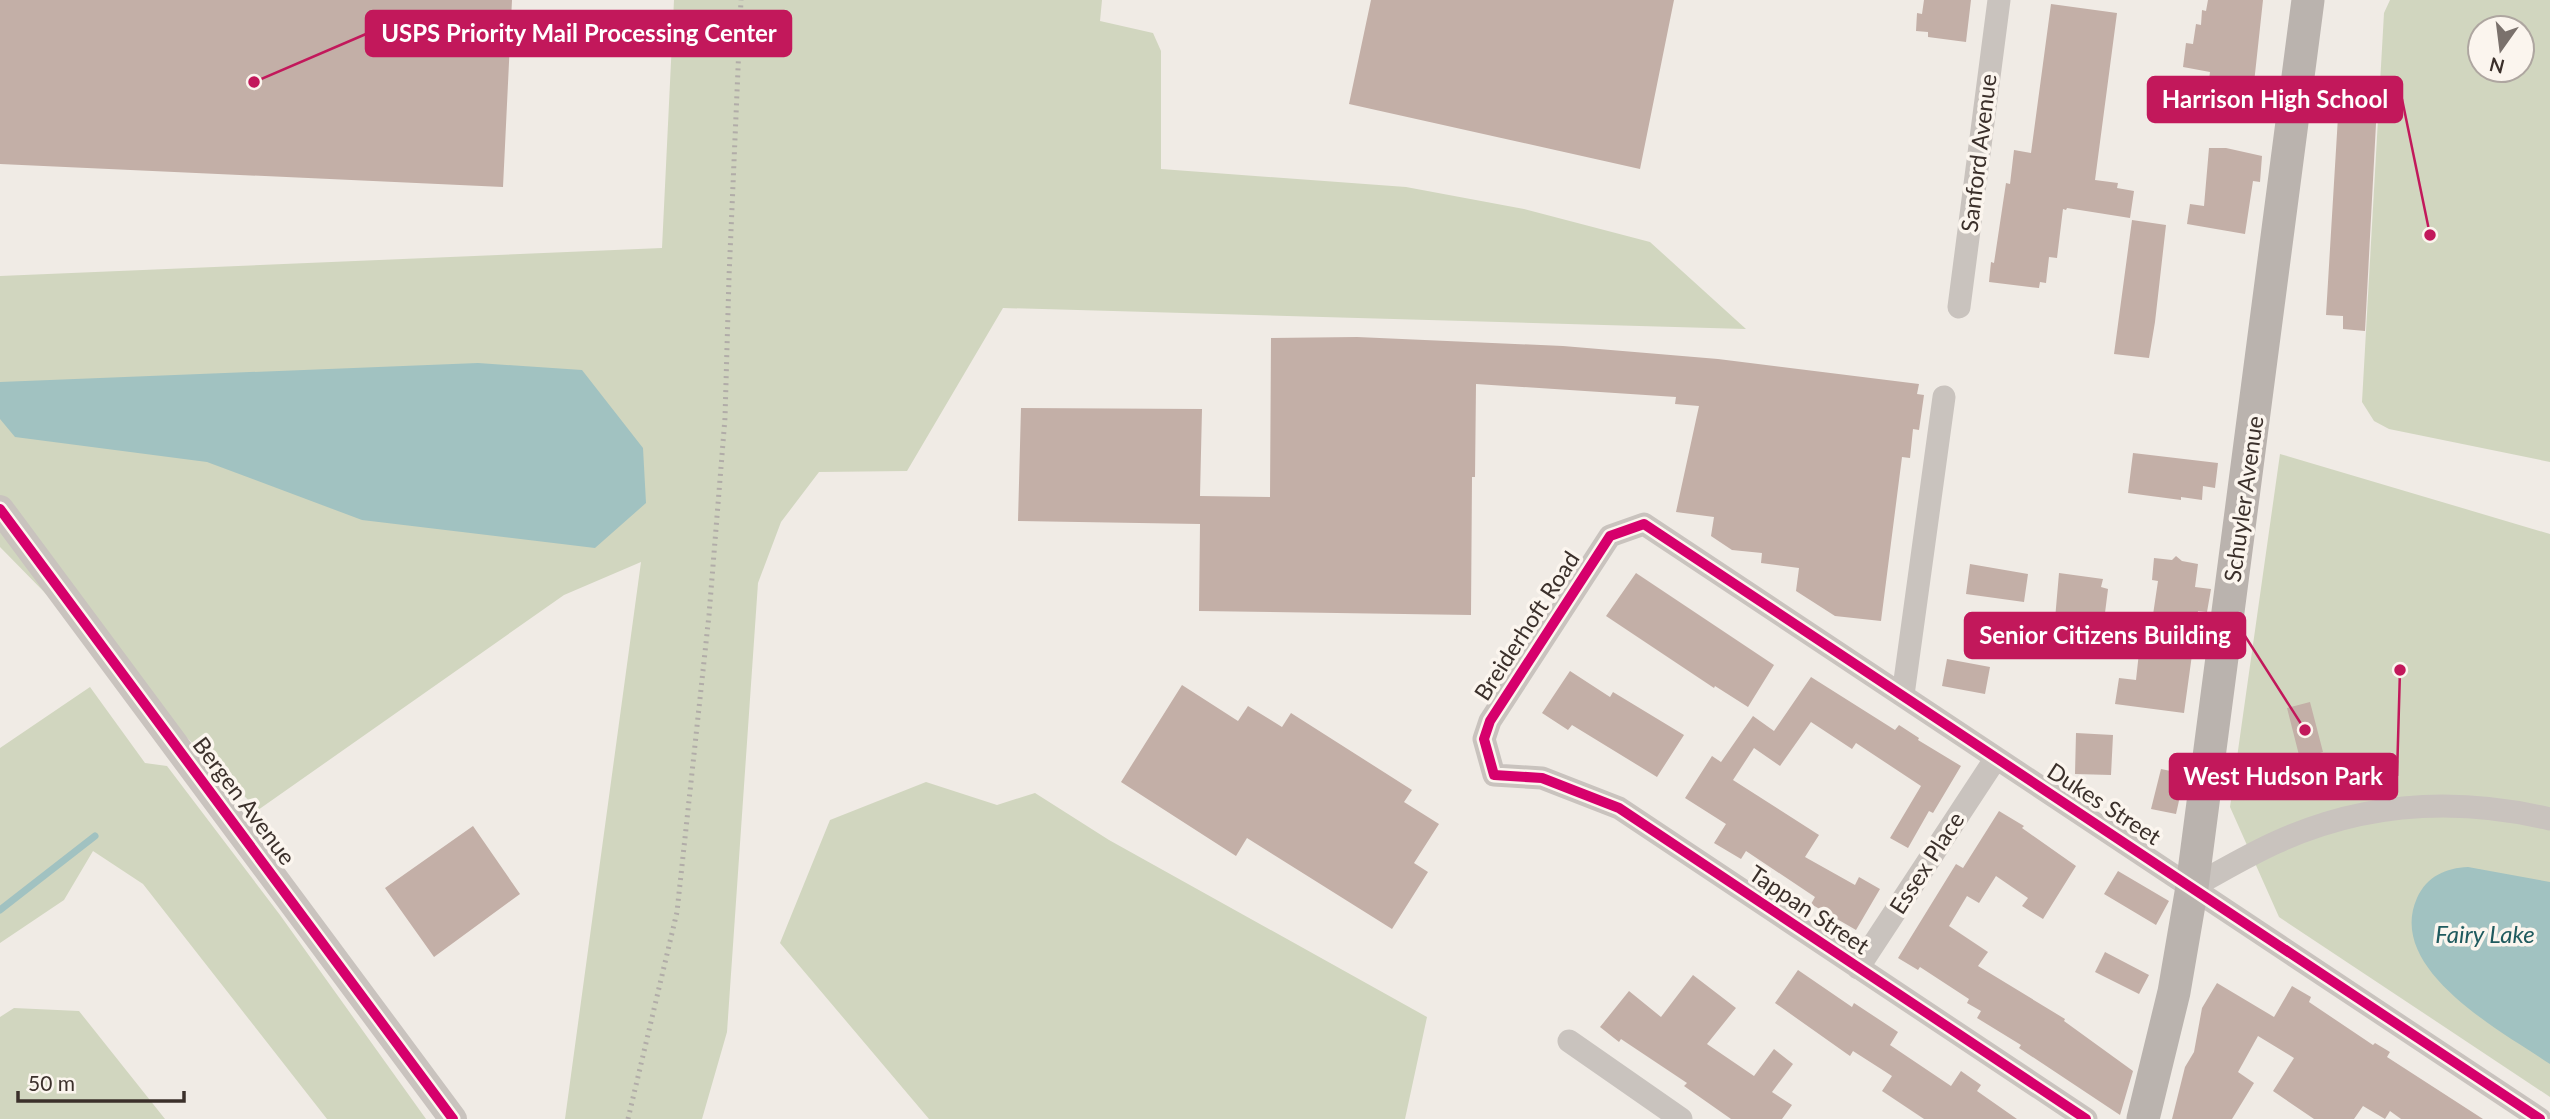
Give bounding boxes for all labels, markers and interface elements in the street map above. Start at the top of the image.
callout: USPS Priority Mail Processing Center [366,11,791,56]
north arrow [2466,14,2536,84]
text: USPS Priority Mail Processing Center [381,18,777,47]
text: N [2487,53,2507,79]
street label: Sanford Avenue [1954,72,2002,234]
callout: Harrison High School [2148,77,2402,122]
text: Harrison High School [2162,84,2388,113]
street label: Schuyler Avenue [2217,414,2269,584]
street label: Breiderhoft Road [1468,546,1585,705]
callout: Senior Citizens Building [1965,613,2245,658]
text: Senior Citizens Building [1979,620,2231,649]
street label: Bergen Avenue [188,731,302,870]
callout: West Hudson Park [2170,754,2397,799]
street label: Dukes Street [2043,756,2167,851]
text: West Hudson Park [2183,761,2383,790]
street label: Essex Place [1883,806,1969,919]
street label: Tappan Street [1744,859,1876,960]
water label: Fairy Lake [2435,919,2535,948]
scale bar [18,1060,184,1104]
text: 50 m [28,1070,75,1095]

